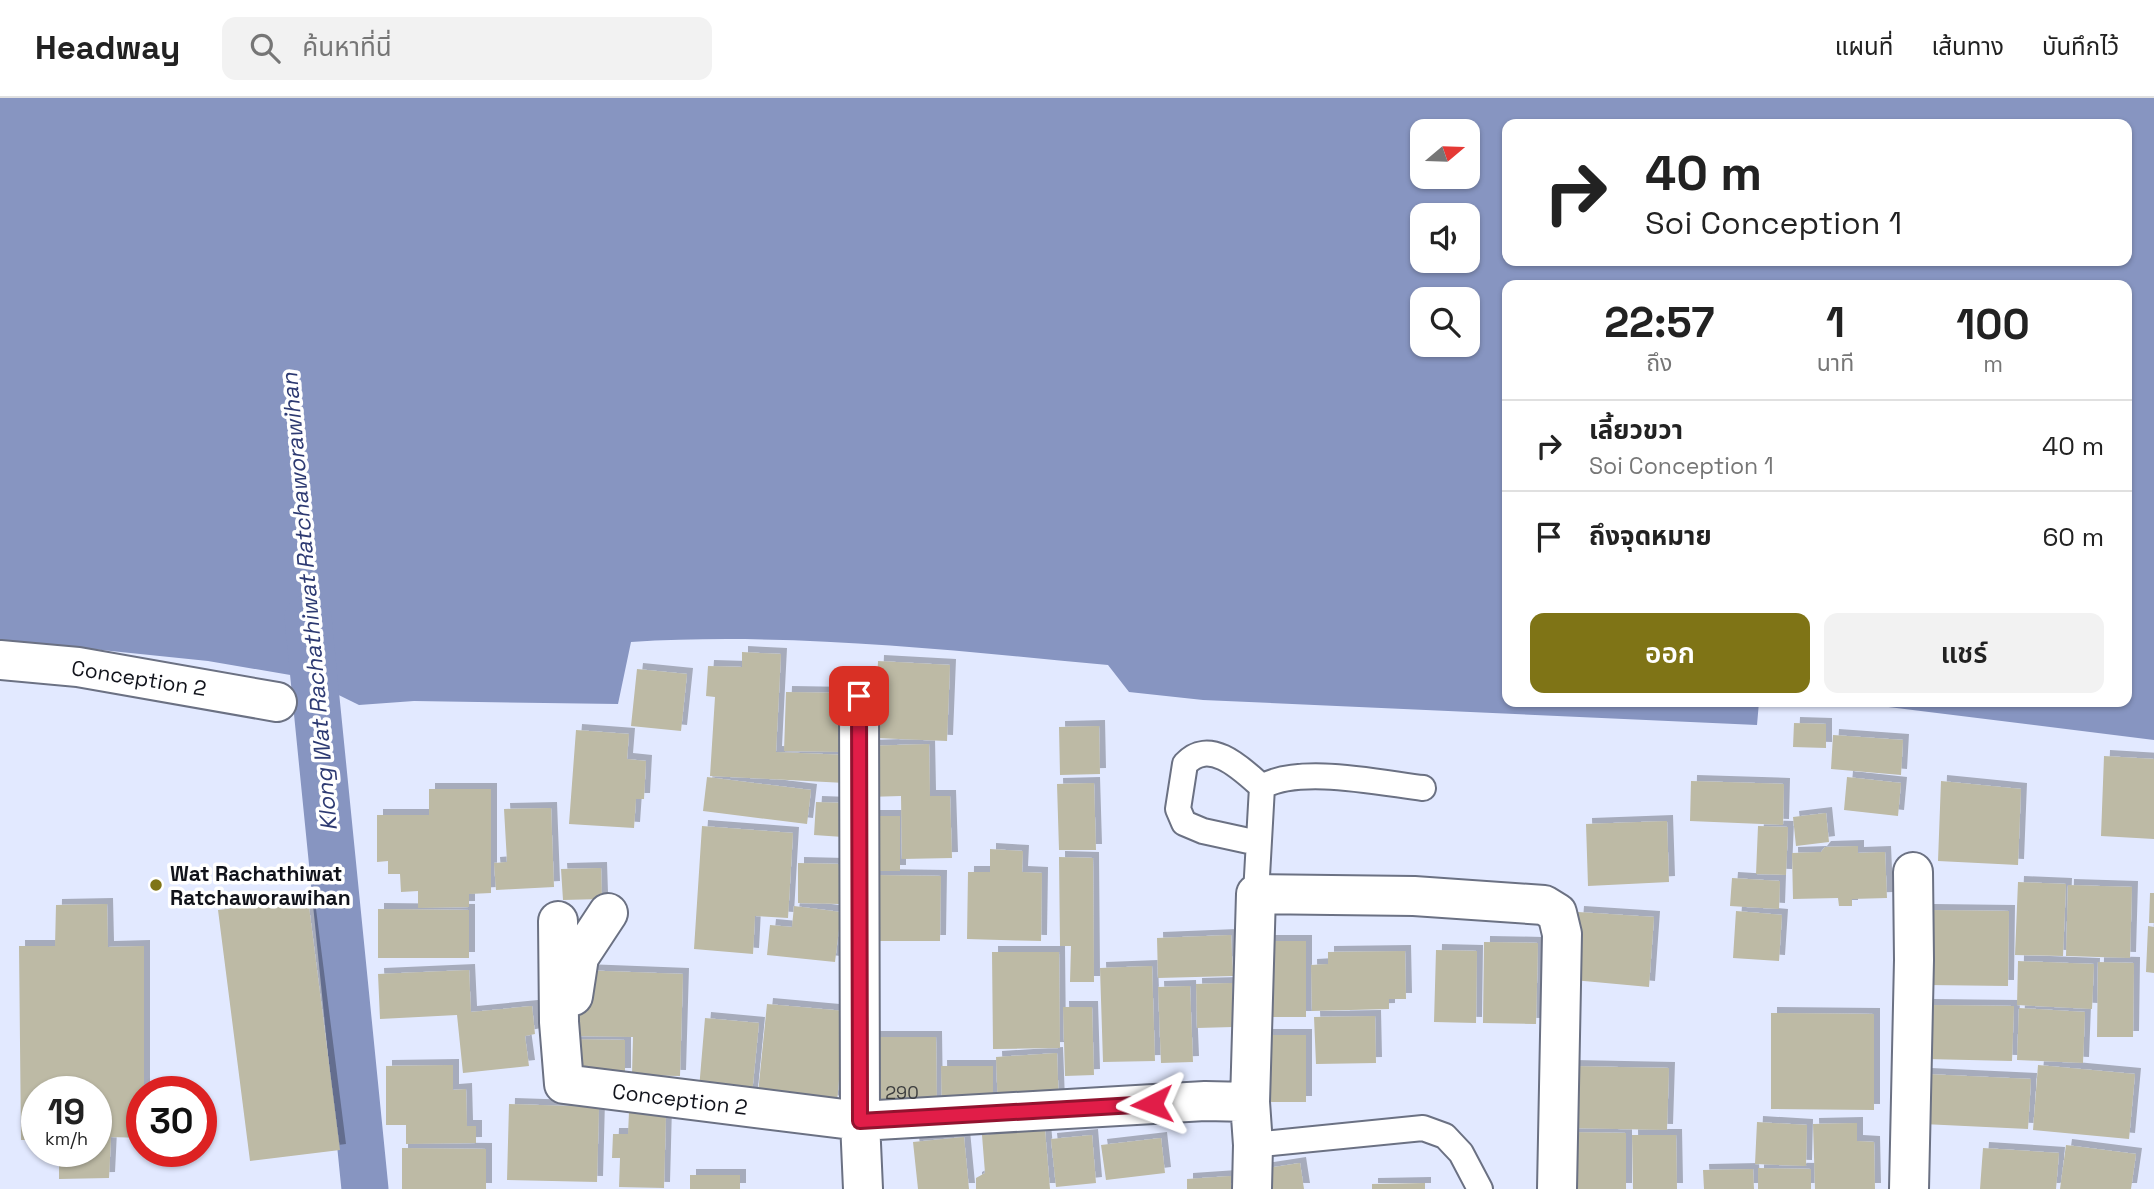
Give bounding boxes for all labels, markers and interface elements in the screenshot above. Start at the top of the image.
search box [222,17,712,80]
text: Headway [35,27,180,69]
icon: search [246,29,284,67]
text: ค้นหาที่นี่ [302,30,392,64]
text: แผนที่ [1835,31,1893,62]
text: เส้นทาง [1931,31,2004,62]
text: บันทึกไว้ [2042,31,2119,62]
north arrow [1410,119,1480,189]
map controls [1410,119,1480,357]
text: 40 m [1645,142,1762,204]
icon: right [1530,147,1621,238]
button: sound [1410,203,1480,273]
text: Soi Conception 1 [1645,203,1902,243]
button: search [1410,287,1480,357]
text: 22:57 [1604,296,1715,349]
text: 1 [1826,296,1845,349]
text: 100 [1956,298,2030,351]
text: ถึง [1646,348,1672,378]
text: นาที [1817,348,1854,378]
text: m [1983,349,2003,379]
water label: Klong Wat Rachathiwat Ratchaworawihan [274,371,344,832]
text: เลี้ยวขวา [1589,413,1683,447]
icon: right [1530,427,1568,465]
text: 40 m [2042,429,2104,463]
text: Soi Conception 1 [1589,451,1774,481]
icon: arrive [1530,518,1568,556]
text: ถึงจุดหมาย [1589,519,1712,553]
text: 60 m [2042,520,2104,554]
button: ออก [1530,613,1810,693]
button: แชร์ [1824,613,2104,693]
street label: Conception 2 [70,654,208,702]
pin [829,666,889,726]
icon: arrive [840,677,878,715]
place label: Wat Rachathiwat Ratchaworawihan [170,860,351,911]
marker: Wat Rachathiwat Ratchaworawihan [148,877,164,893]
position arrow [1115,1067,1189,1141]
speed limit sign: 30 [126,1076,217,1167]
street label: Conception 2 [611,1077,749,1121]
house number: 290 [885,1081,919,1104]
text: 19 [48,1090,85,1134]
text: km/h [45,1127,88,1150]

